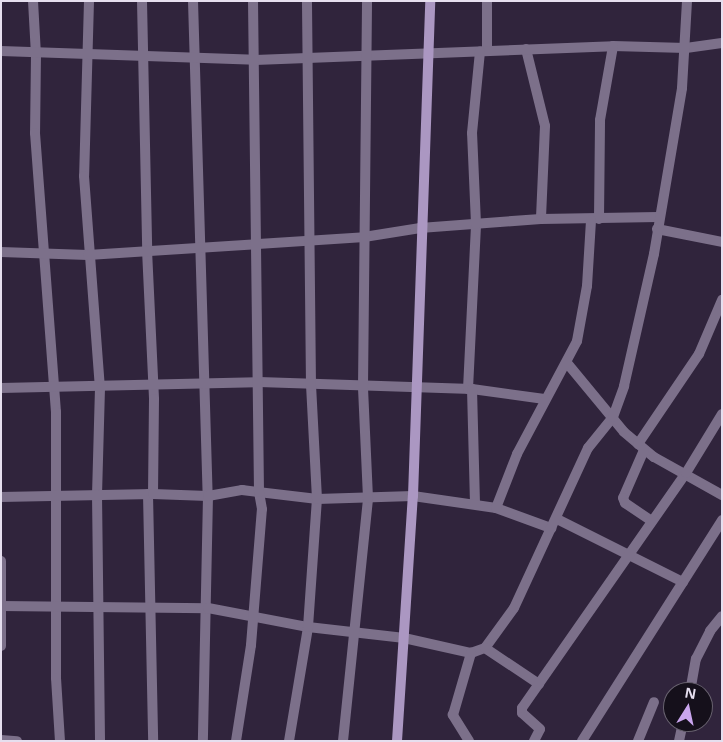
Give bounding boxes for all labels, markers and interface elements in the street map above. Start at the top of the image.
north arrow [663,682,713,732]
text: N [683,682,698,703]

